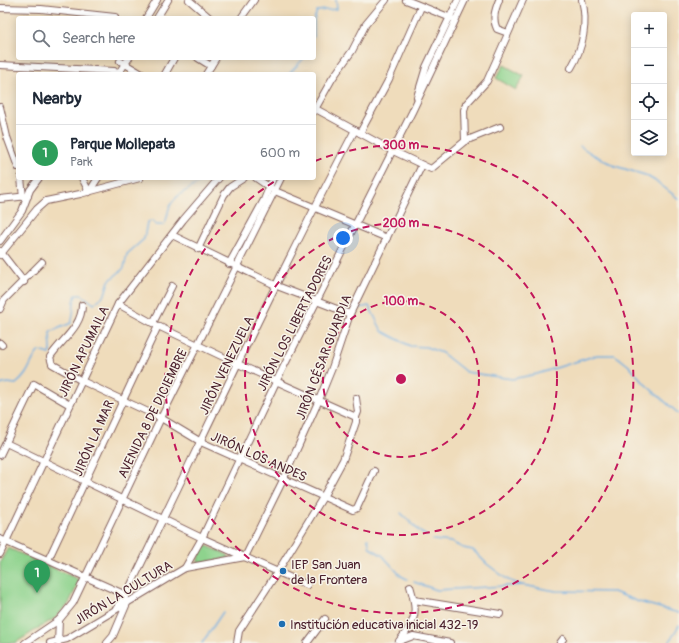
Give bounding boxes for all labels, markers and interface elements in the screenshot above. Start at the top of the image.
map controls [631,12,667,156]
button: + [631,12,667,48]
search box [16,16,316,60]
icon: search [30,27,52,49]
text: Search here [62,29,135,48]
button: − [631,48,667,84]
button: locate [631,84,667,120]
text: Nearby [32,88,81,109]
button: layers [631,120,667,156]
text: Parque Mollepata [70,135,175,154]
text: 300 m [383,138,420,153]
text: 1 [42,145,48,161]
text: 600 m [260,145,300,161]
text: Park [70,154,93,170]
text: 200 m [383,216,420,231]
your location [333,228,353,248]
street label: JIRÓN LOS LIBERTADORES [254,253,336,394]
street label: JIRÓN CÉSAR GUARDIA [293,292,355,422]
text: 100 m [384,294,419,309]
street label: JIRÓN APUMAILA [55,303,113,400]
street label: JIRÓN VENEZUELA [196,313,258,418]
street label: AVENIDA 8 DE DICIEMBRE [115,346,191,481]
centre of rings [394,372,408,386]
street label: JIRÓN LA MAR [70,397,118,479]
street label: JIRÓN LOS ANDES [208,429,309,485]
street label: JIRÓN LA CULTURA [72,557,176,628]
place label: IEP San Juan de la Frontera [291,557,367,588]
pin: 1 [24,560,50,593]
marker: IEP San Juan de la Frontera [278,566,288,576]
place label: Institución educativa inicial 432-19 [290,617,479,633]
marker: Institución educativa inicial 432-19 [277,619,287,629]

